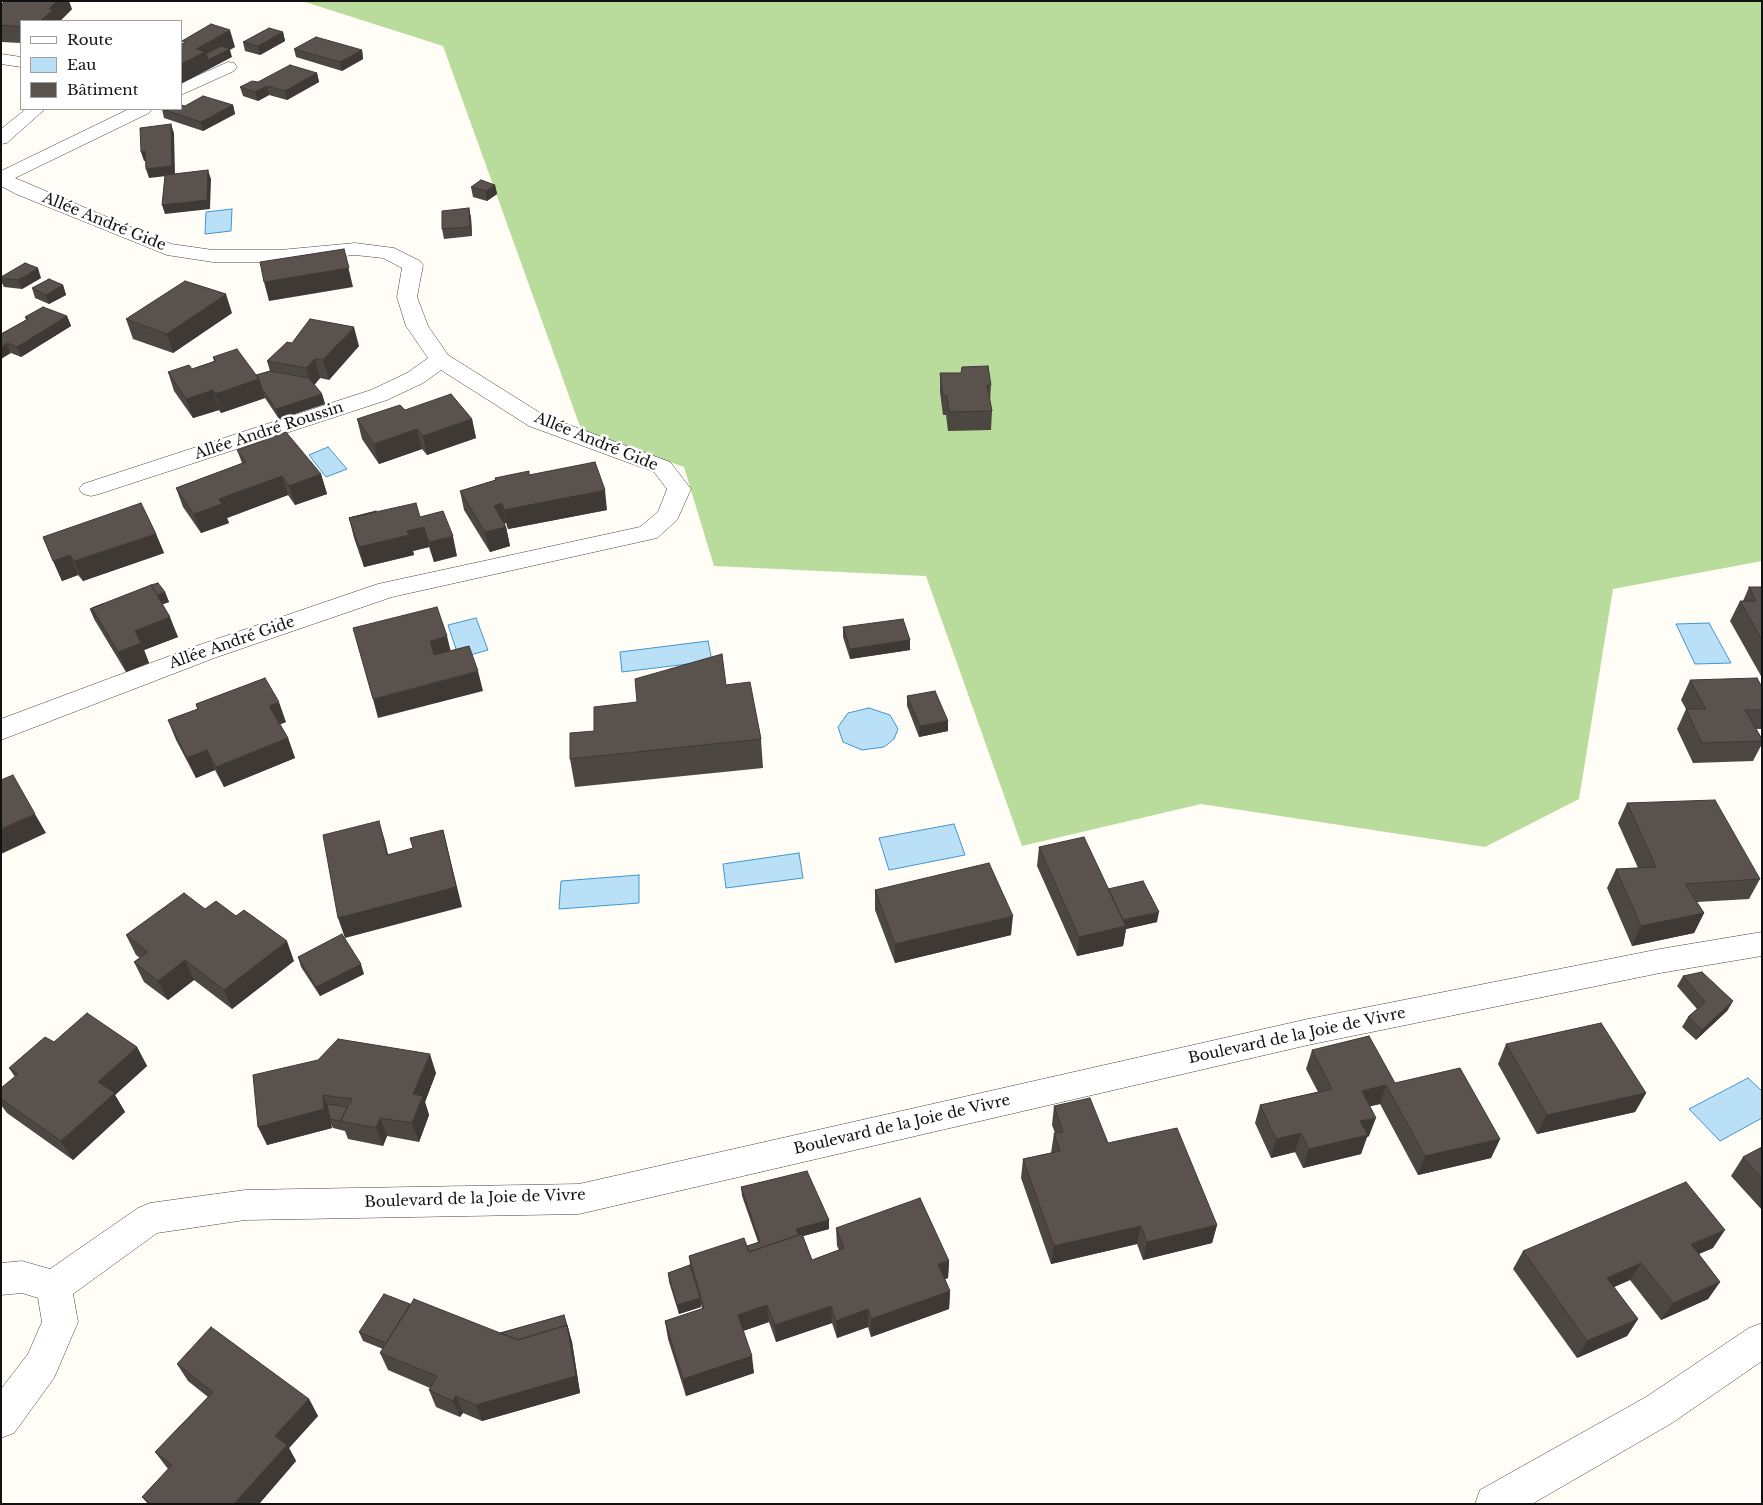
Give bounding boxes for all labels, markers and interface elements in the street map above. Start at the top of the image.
legend [20,20,182,110]
text: Route [67,30,113,49]
text: Eau [67,55,96,74]
text: Bâtiment [67,80,138,99]
street label: Allée André Gide [40,189,168,255]
street label: Allée André Roussin [192,398,346,464]
street label: Allée André Gide [532,409,660,475]
street label: Allée André Gide [167,613,297,673]
street label: Boulevard de la Joie de Vivre [1187,1004,1407,1068]
street label: Boulevard de la Joie de Vivre [792,1091,1012,1159]
street label: Boulevard de la Joie de Vivre [364,1186,586,1212]

